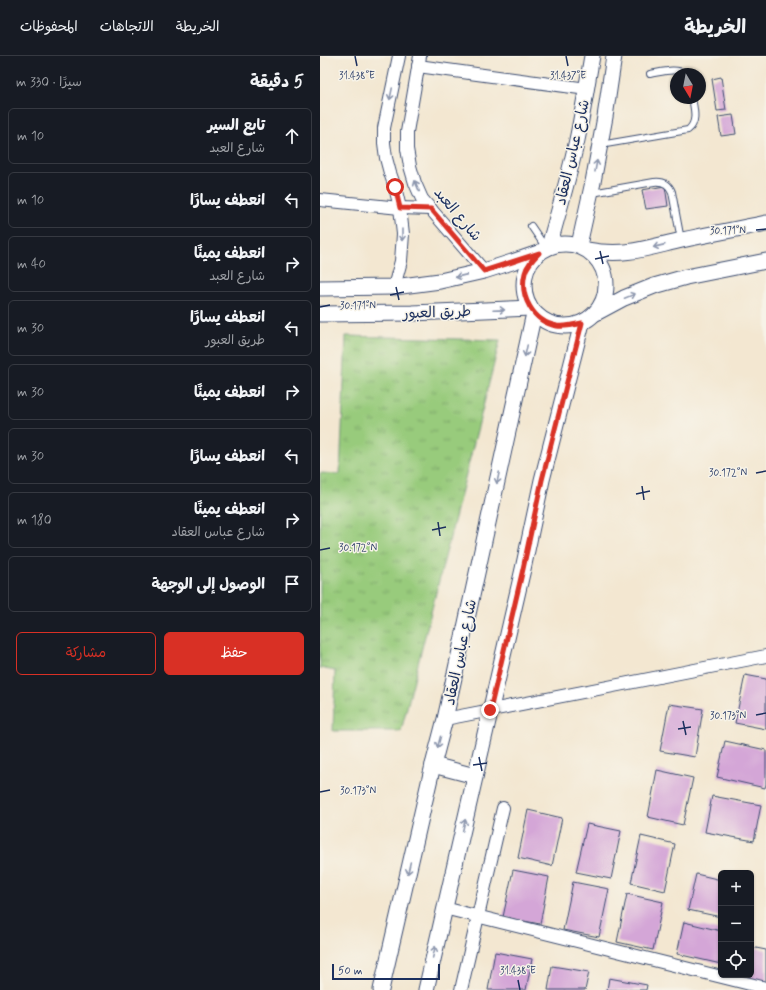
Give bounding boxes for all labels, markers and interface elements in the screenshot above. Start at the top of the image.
text: الخريطة [684,15,746,40]
text: المحفوظات [20,18,78,36]
text: الاتجاهات [100,18,154,36]
text: الخريطة [176,18,219,36]
north arrow [670,68,706,104]
text: 31.438°E [339,69,375,83]
text: 31.437°E [550,69,586,83]
text: 5 دقيقة [250,71,304,93]
text: سيرًا · 330 m [16,74,82,91]
one-way arrow [387,87,395,100]
street label: شارع عباس العقاد [551,97,595,207]
text: تابع السير [207,116,265,136]
icon: ahead [281,125,303,147]
text: 10 m [17,128,44,145]
text: شارع العبد [209,140,265,157]
one-way arrow [592,160,600,173]
route start [386,178,404,196]
one-way arrow [412,181,420,193]
street label: شارع العبد [429,184,486,246]
icon: left [281,189,303,211]
text: انعطف يسارًا [190,191,265,211]
text: 10 m [17,192,44,209]
text: 30.171°N [710,224,746,238]
one-way arrow [398,228,406,241]
one-way arrow [653,242,666,250]
text: انعطف يمينًا [194,244,265,264]
icon: right [281,253,303,275]
text: 40 m [17,256,46,273]
text: شارع العبد [209,268,265,285]
one-way arrow [455,273,468,281]
one-way arrow [623,291,635,299]
text: 30.171°N [340,299,376,313]
street label: طريق العبور [401,302,472,324]
one-way arrow [492,306,505,313]
text: انعطف يسارًا [190,308,265,328]
icon: left [281,317,303,339]
text: 30 m [17,320,44,337]
text: طريق العبور [206,332,265,349]
one-way arrow [522,345,530,358]
icon: right [281,381,303,403]
text: انعطف يمينًا [194,383,265,403]
text: 30 m [17,384,44,401]
icon: left [281,445,303,467]
text: انعطف يسارًا [190,447,265,467]
text: 30 m [17,448,44,465]
text: 30.172°N [709,466,747,480]
one-way arrow [494,471,502,484]
text: انعطف يمينًا [194,500,265,520]
icon: right [281,509,303,531]
text: 180 m [17,512,52,529]
text: شارع عباس العقاد [171,524,265,541]
text: 30.172°N [339,541,377,555]
icon: arrive [281,573,303,595]
text: الوصول إلى الوجهة [151,575,265,595]
street label: شارع عباس العقاد [440,597,482,707]
button: مشاركة [16,632,156,675]
button: حفظ [164,632,304,675]
route end [481,701,499,719]
text: 30.173°N [710,709,746,723]
one-way arrow [435,735,442,748]
text: 30.173°N [340,784,376,798]
one-way arrow [460,819,468,832]
one-way arrow [405,861,413,874]
map controls [718,870,754,978]
button: + [718,870,754,906]
button: − [718,906,754,942]
button: locate [718,942,754,978]
one-way arrow [431,946,439,959]
scale bar [332,962,440,981]
text: 50 m [338,964,363,978]
text: 31.438°E [500,964,536,978]

